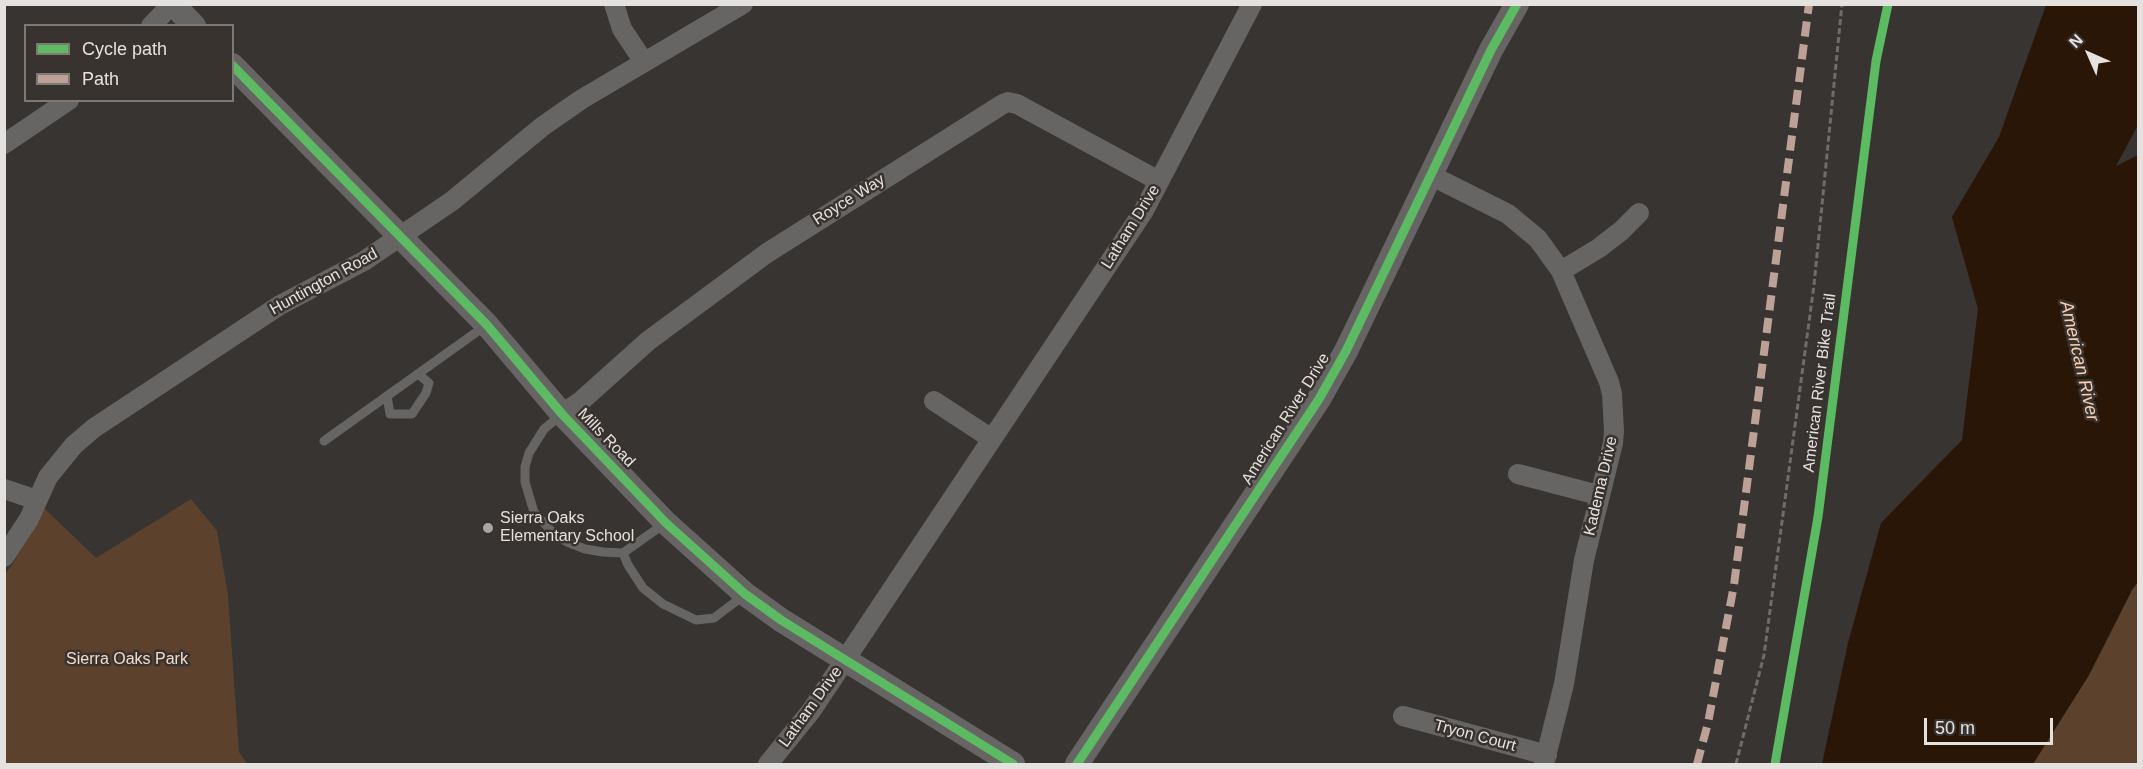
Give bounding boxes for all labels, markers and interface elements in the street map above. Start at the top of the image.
legend [24,24,234,102]
north arrow [2059,24,2119,84]
text: N [2066,31,2086,51]
text: Cycle path [82,39,167,59]
text: Path [82,69,119,89]
street label: Royce Way [809,170,889,230]
street label: Latham Drive [1098,182,1164,272]
street label: Huntington Road [267,244,381,320]
street label: American River Bike Trail [1800,293,1840,473]
water label: American River [2055,299,2103,423]
street label: American River Drive [1238,350,1334,488]
street label: Mills Road [573,404,639,472]
street label: Kadema Drive [1580,434,1622,538]
place label: Sierra Oaks Elementary School [500,509,634,547]
marker: Sierra Oaks Elementary School [481,521,495,535]
park label: Sierra Oaks Park [66,650,188,670]
street label: Latham Drive [775,663,847,751]
scale bar [1927,706,2056,744]
street label: Tryon Court [1432,716,1518,756]
text: 50 m [1935,718,1975,738]

